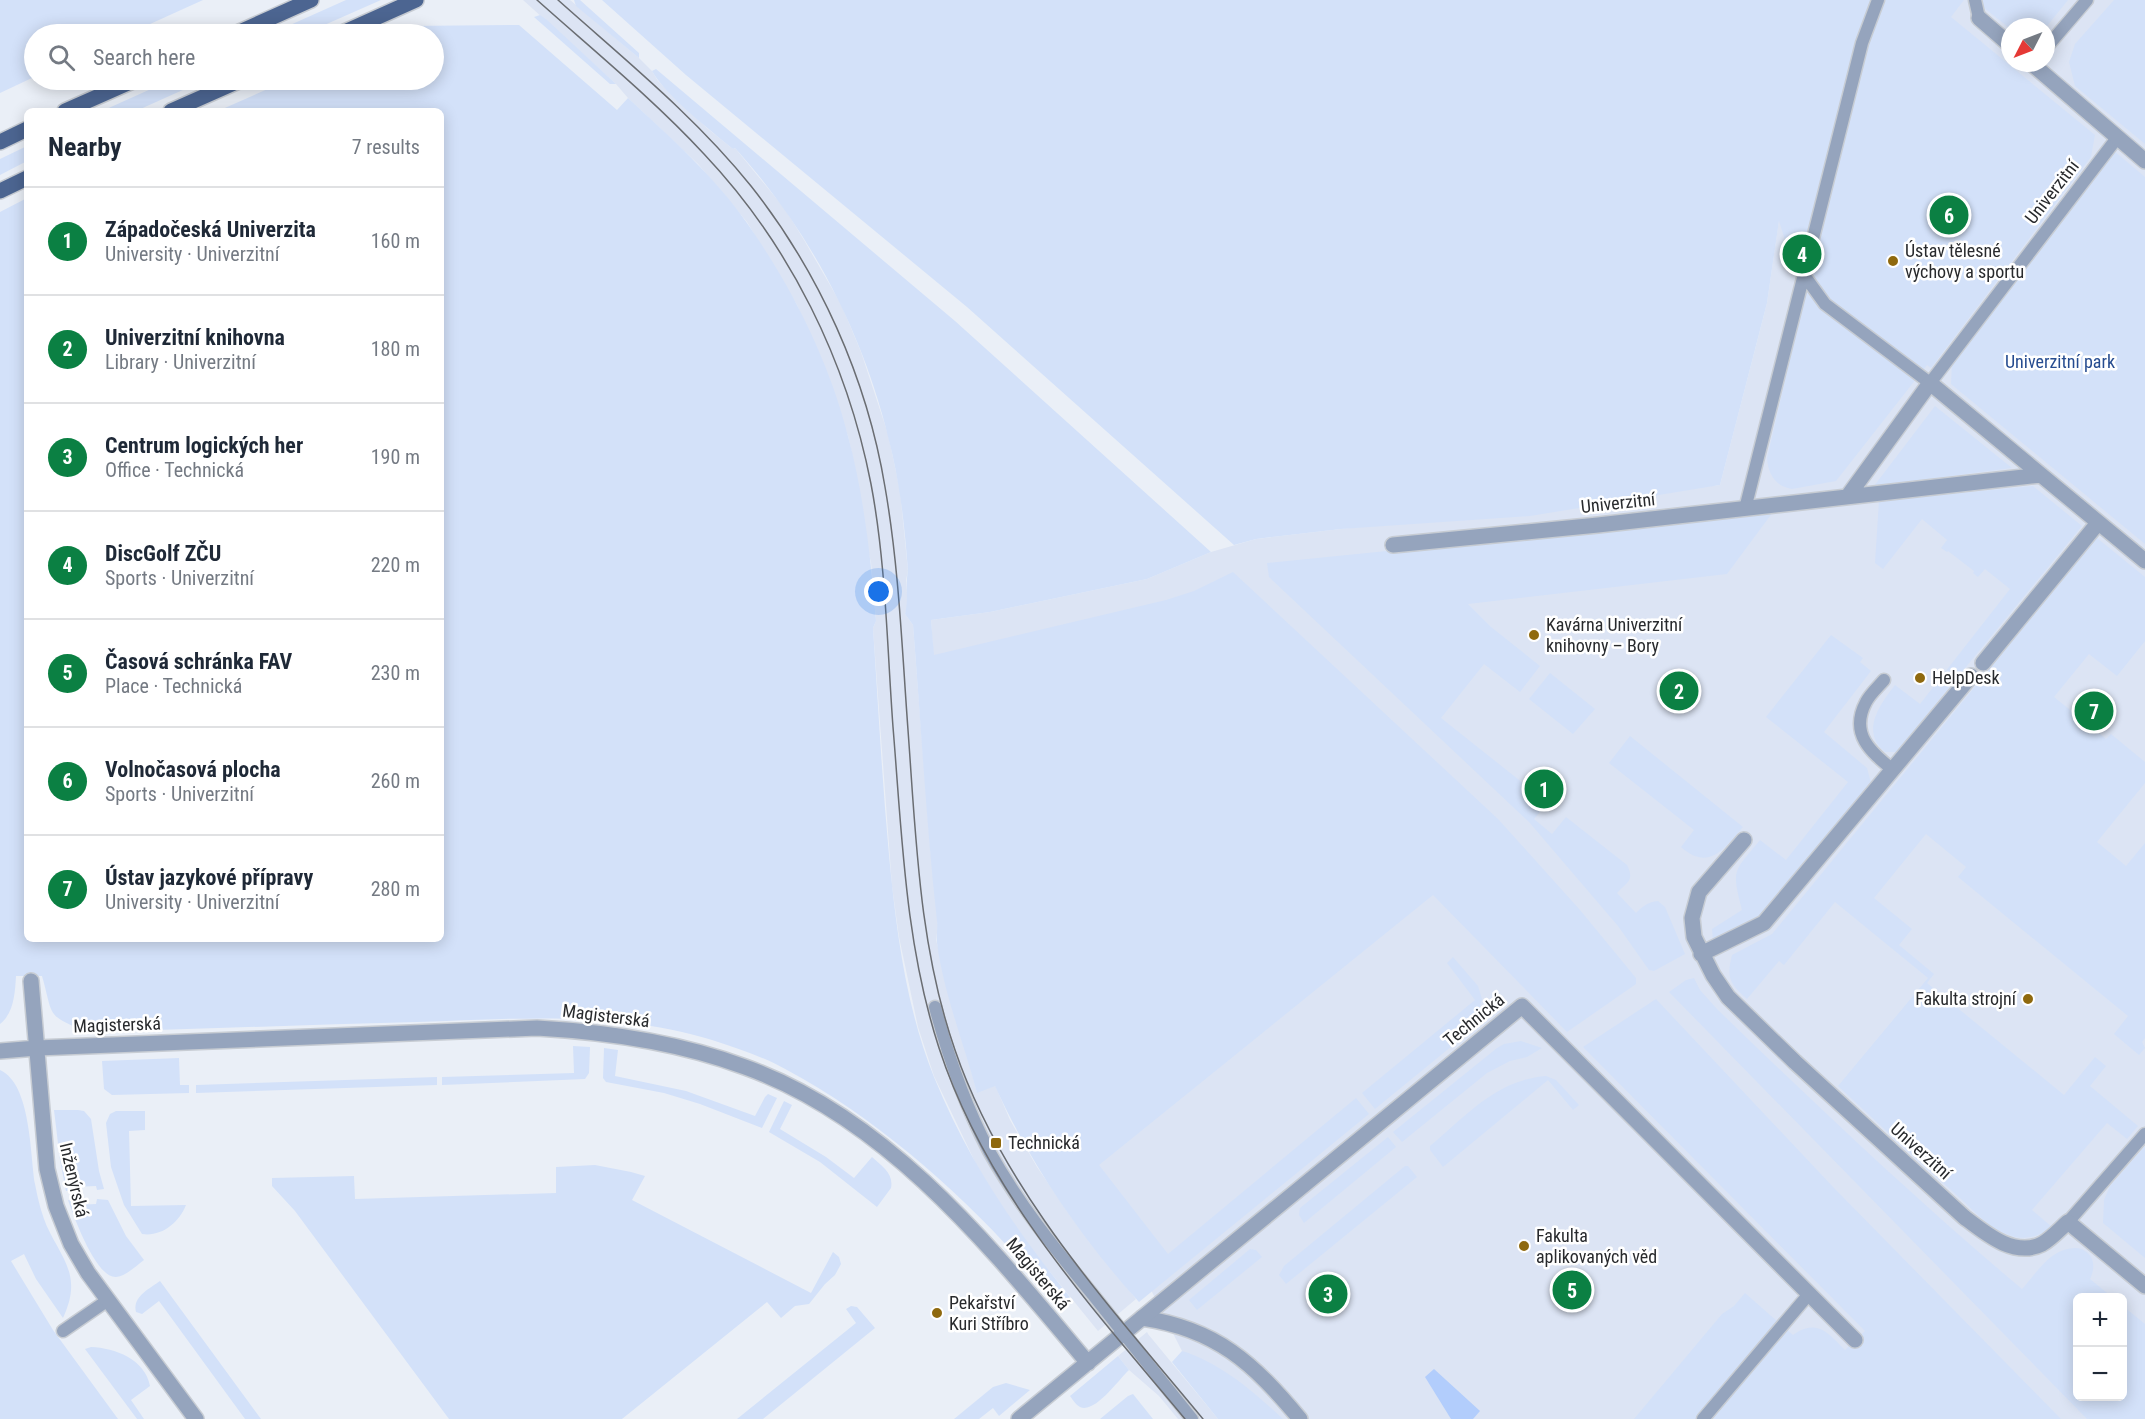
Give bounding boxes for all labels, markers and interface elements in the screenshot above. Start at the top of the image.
north arrow [2001,18,2055,72]
search box [24,24,444,90]
icon: search [45,41,78,74]
text: Search here [93,45,195,70]
text: Nearby [48,132,122,162]
text: 7 results [352,135,420,159]
street label: Univerzitní [2020,155,2083,228]
pin: 6 [1930,192,1968,238]
text: Západočeská Univerzita [105,217,316,242]
text: 1 [62,229,73,253]
text: 160 m [371,229,420,253]
pin: 4 [1782,232,1822,276]
place label: Ústav tělesné výchovy a sportu [1905,240,2024,282]
text: University · Univerzitní [105,242,280,266]
marker: Ústav tělesné výchovy a sportu [1886,254,1900,268]
text: Univerzitní knihovna [105,325,285,350]
text: 2 [62,337,73,361]
text: 180 m [371,337,420,361]
text: Library · Univerzitní [105,350,256,374]
park label: Univerzitní park [2005,351,2115,372]
text: Centrum logických her [105,433,303,458]
text: 3 [62,445,73,469]
text: 190 m [371,445,420,469]
text: Office · Technická [105,458,244,482]
street label: Univerzitní [1580,488,1657,517]
text: DiscGolf ZČU [105,541,221,566]
text: 4 [62,553,73,577]
text: 220 m [371,553,420,577]
text: Sports · Univerzitní [105,566,254,590]
your location [864,577,893,606]
place label: Kavárna Univerzitní knihovny – Bory [1546,614,1683,656]
marker: Kavárna Univerzitní knihovny – Bory [1527,628,1541,642]
text: Časová schránka FAV [105,649,292,674]
text: 5 [62,661,73,685]
text: 230 m [371,661,420,685]
place label: HelpDesk [1932,667,2000,688]
pin: 2 [1660,668,1698,714]
marker: HelpDesk [1913,671,1927,685]
text: Place · Technická [105,674,242,698]
pin: 7 [2074,688,2114,734]
text: Volnočasová plocha [105,757,281,782]
pin: 1 [1524,766,1564,812]
text: 6 [62,769,73,793]
text: 260 m [371,769,420,793]
text: Sports · Univerzitní [105,782,254,806]
text: Ústav jazykové přípravy [105,865,313,890]
text: 7 [62,877,73,901]
text: 280 m [371,877,420,901]
text: University · Univerzitní [105,890,280,914]
place label: Fakulta strojní [1915,988,2017,1009]
street label: Technická [1439,989,1508,1050]
marker: Fakulta strojní [2021,992,2035,1006]
street label: Magisterská [561,1000,651,1031]
street label: Magisterská [73,1012,161,1037]
street label: Univerzitní [1887,1118,1957,1184]
place label: Technická [1008,1132,1080,1153]
marker: Technická [989,1136,1003,1150]
street label: Inženýrská [56,1140,93,1219]
place label: Fakulta aplikovaných věd [1536,1225,1657,1267]
street label: Magisterská [1002,1233,1075,1314]
marker: Fakulta aplikovaných věd [1517,1239,1531,1253]
pin: 5 [1552,1268,1592,1312]
pin: 3 [1308,1272,1348,1316]
place label: Pekařství Kuri Stříbro [949,1292,1029,1334]
map controls [2073,1293,2127,1401]
button: + [2073,1293,2127,1347]
marker: Pekařství Kuri Stříbro [930,1306,944,1320]
button: − [2073,1347,2127,1401]

